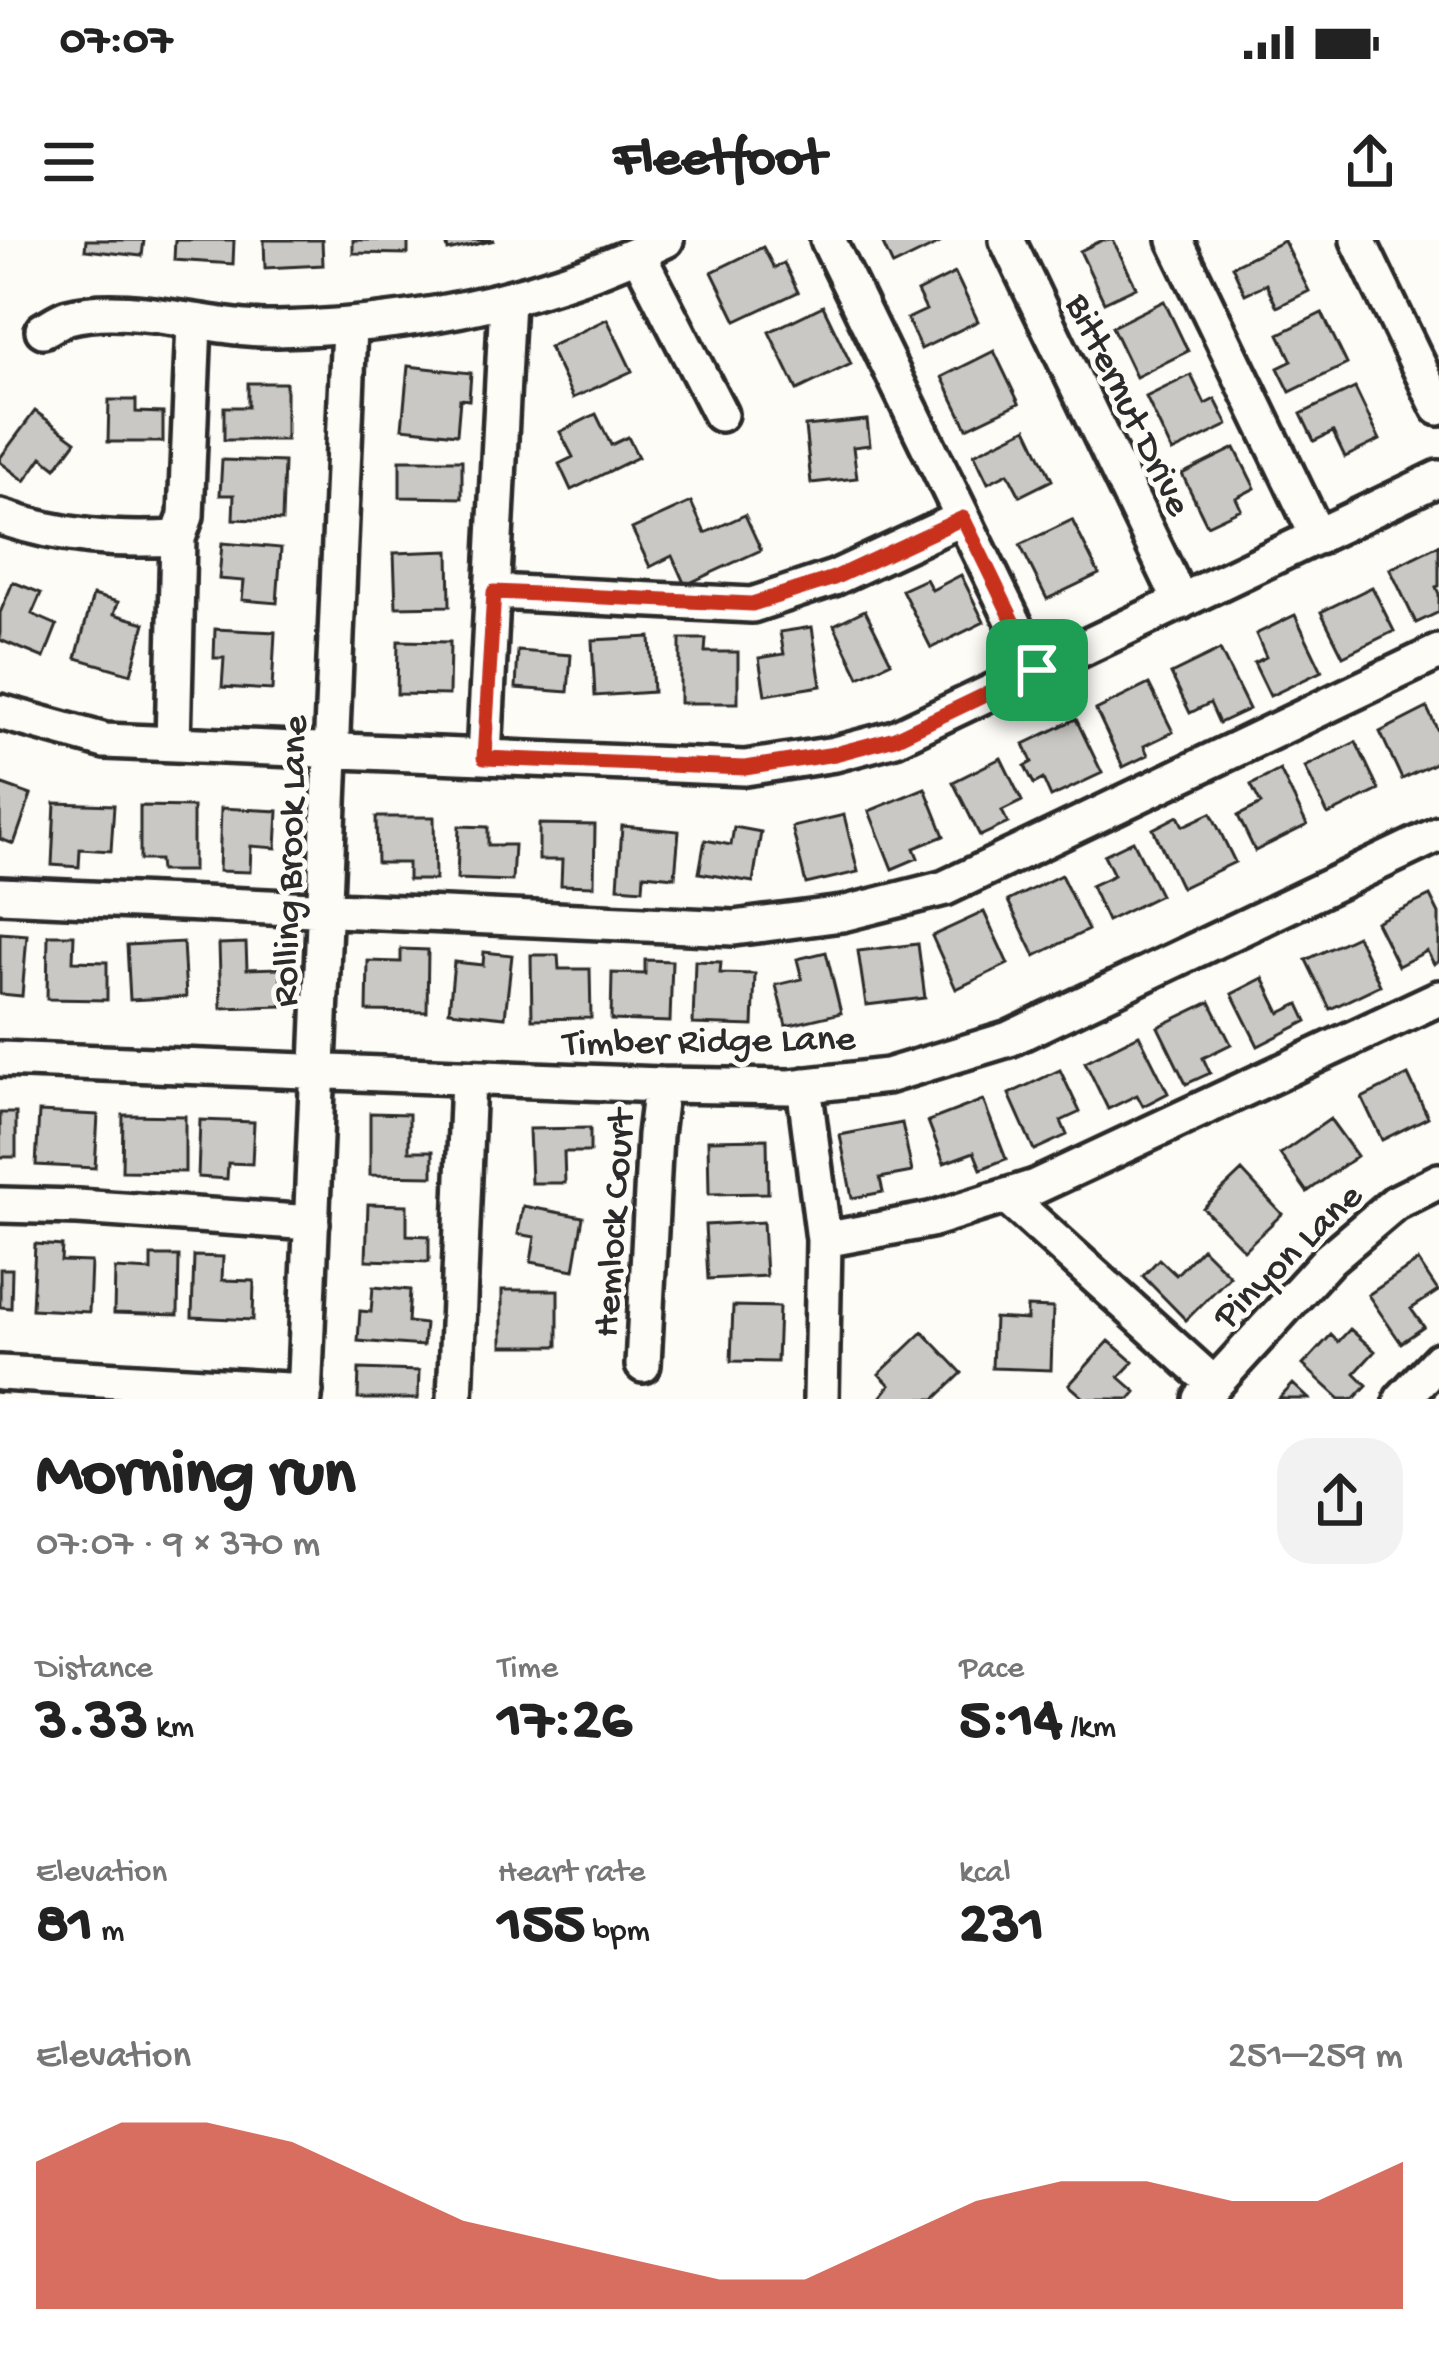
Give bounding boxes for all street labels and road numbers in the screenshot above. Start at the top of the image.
street label: Bitternut Drive [1052,287,1200,525]
street label: Rolling Brook Lane [265,714,321,1008]
street label: Timber Ridge Lane [560,1018,857,1070]
street label: Hemlock Court [586,1105,648,1339]
street label: Pinyon Lane [1204,1175,1375,1342]

